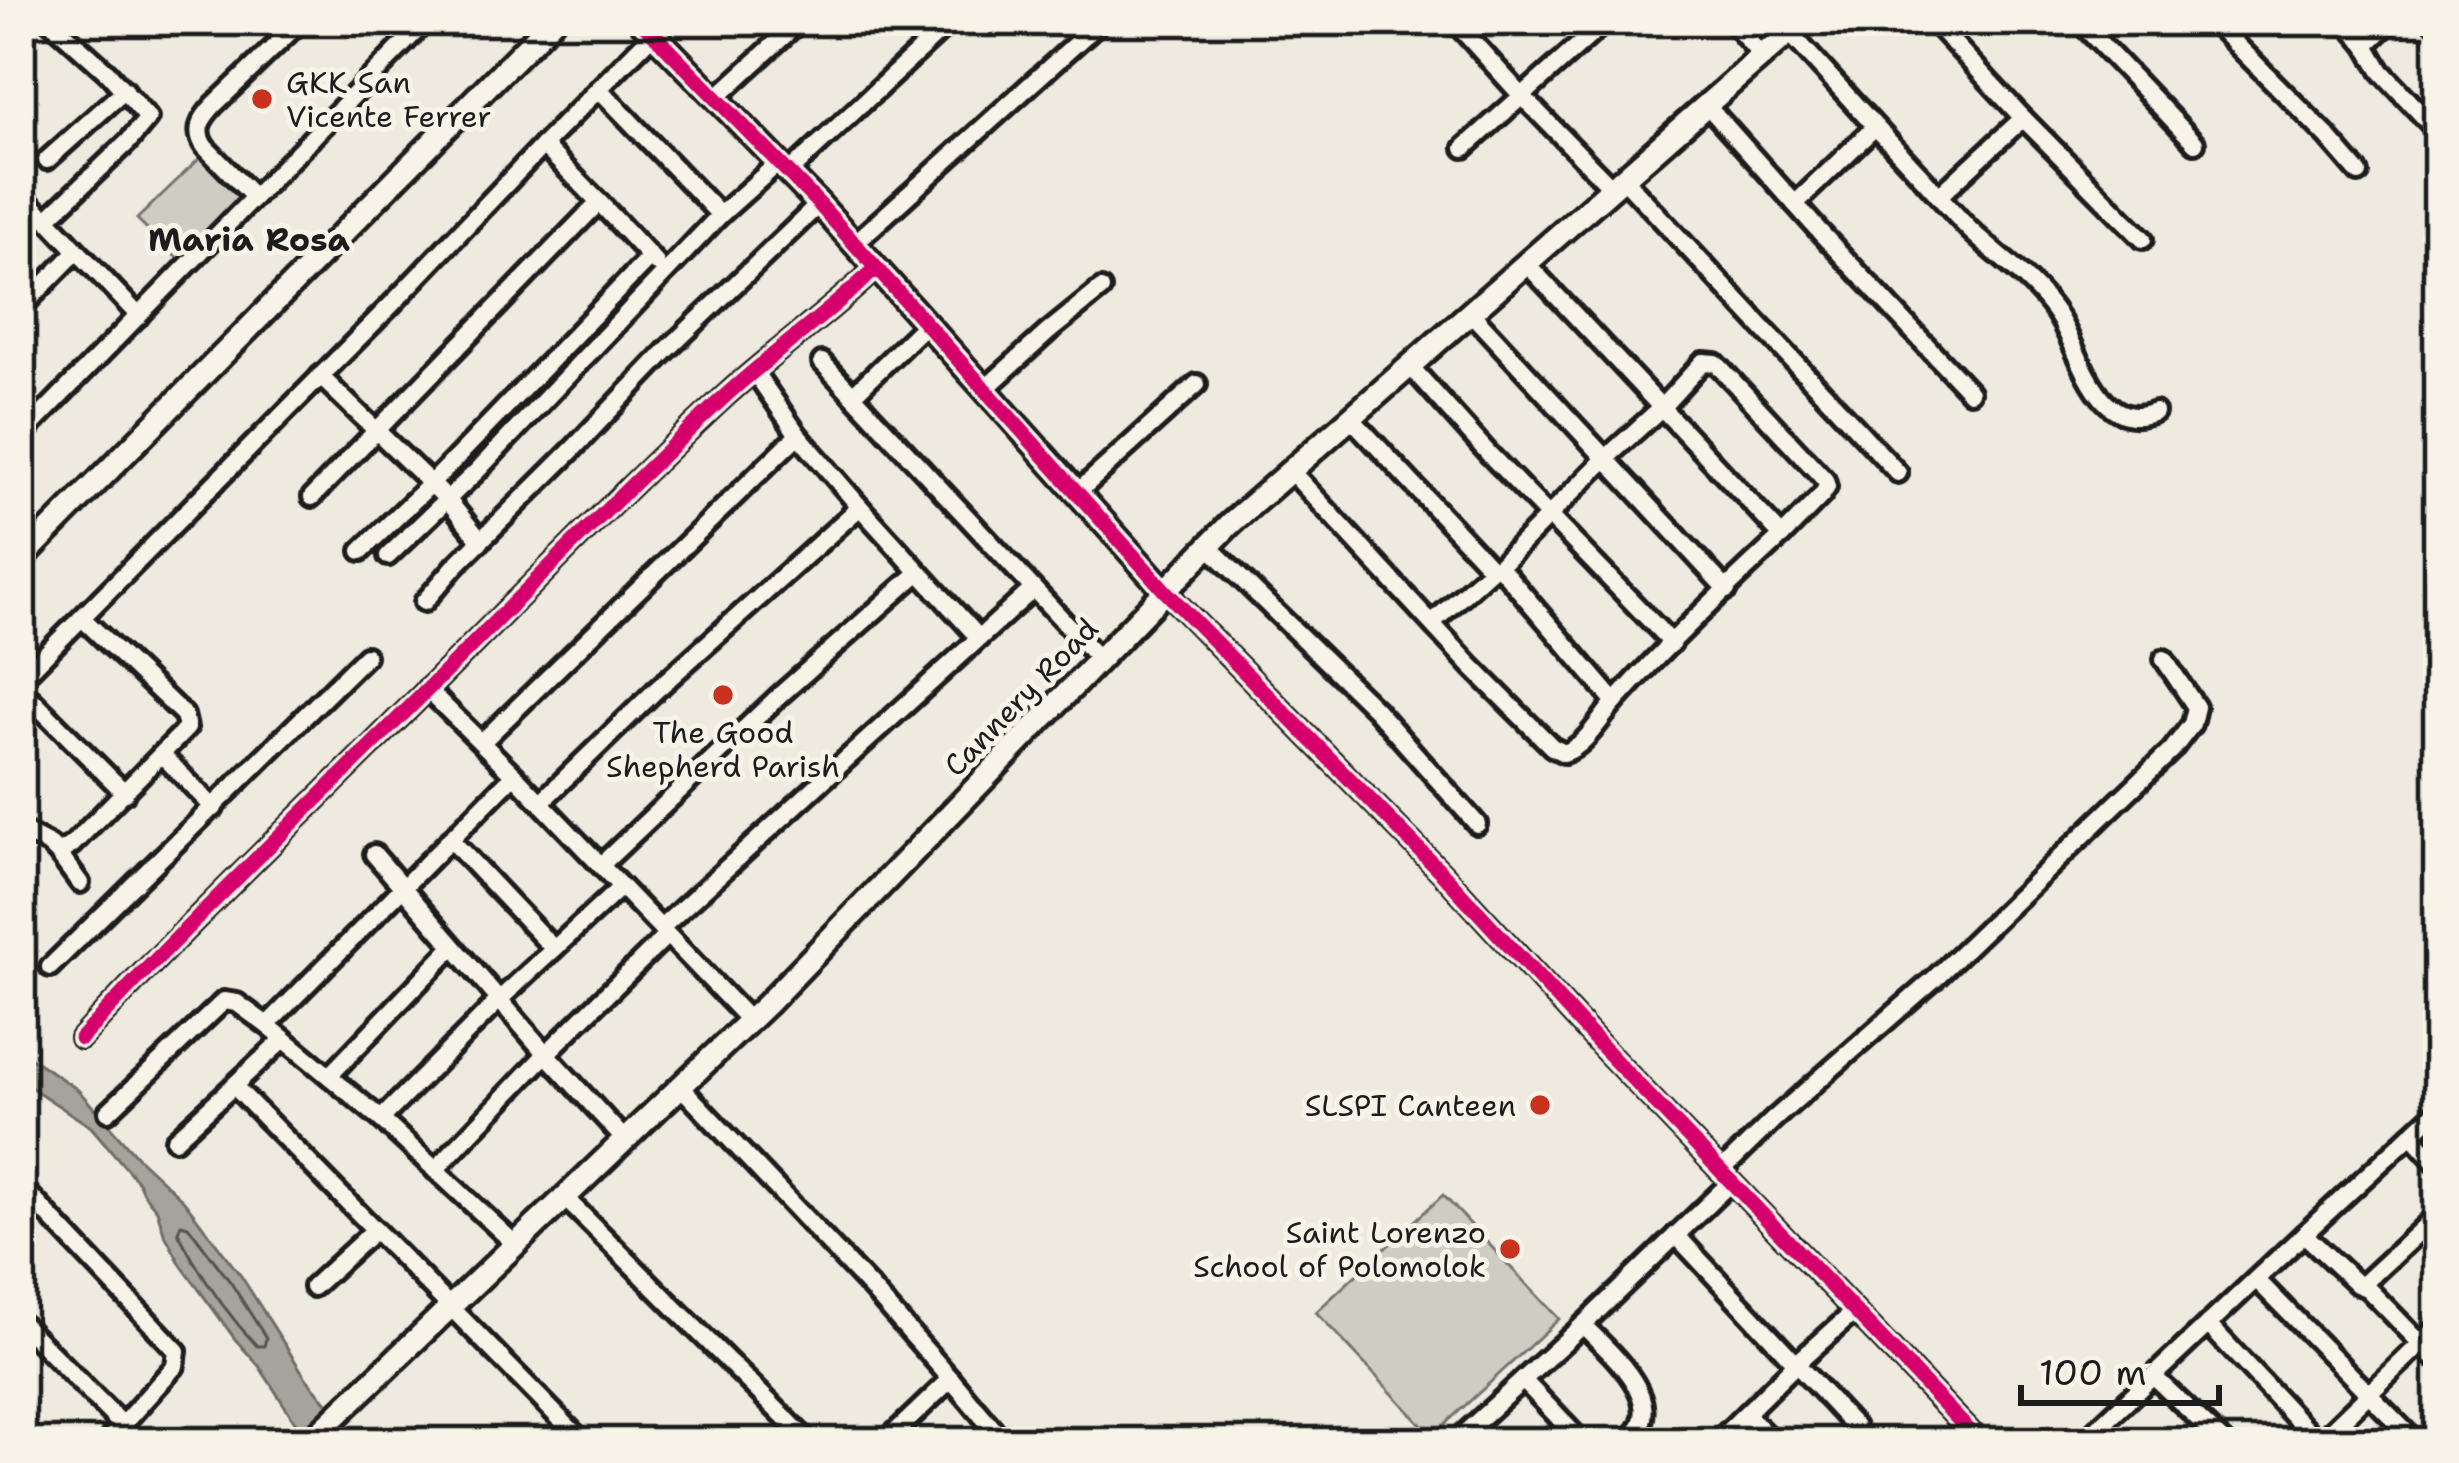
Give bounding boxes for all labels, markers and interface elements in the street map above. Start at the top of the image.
place label: GKK San Vicente Ferrer [286,62,491,137]
marker: GKK San Vicente Ferrer [249,86,275,112]
district label: Maria Rosa [148,217,351,262]
street label: Cannery Road [935,609,1107,785]
marker: The Good Shepherd Parish [710,682,736,708]
place label: The Good Shepherd Parish [606,712,840,787]
place label: SLSPI Canteen [1305,1085,1516,1126]
marker: SLSPI Canteen [1527,1092,1553,1118]
place label: Saint Lorenzo School of Polomolok [1193,1212,1486,1287]
marker: Saint Lorenzo School of Polomolok [1497,1236,1523,1262]
scale bar [2021,1331,2219,1405]
text: 100 m [2039,1348,2147,1397]

